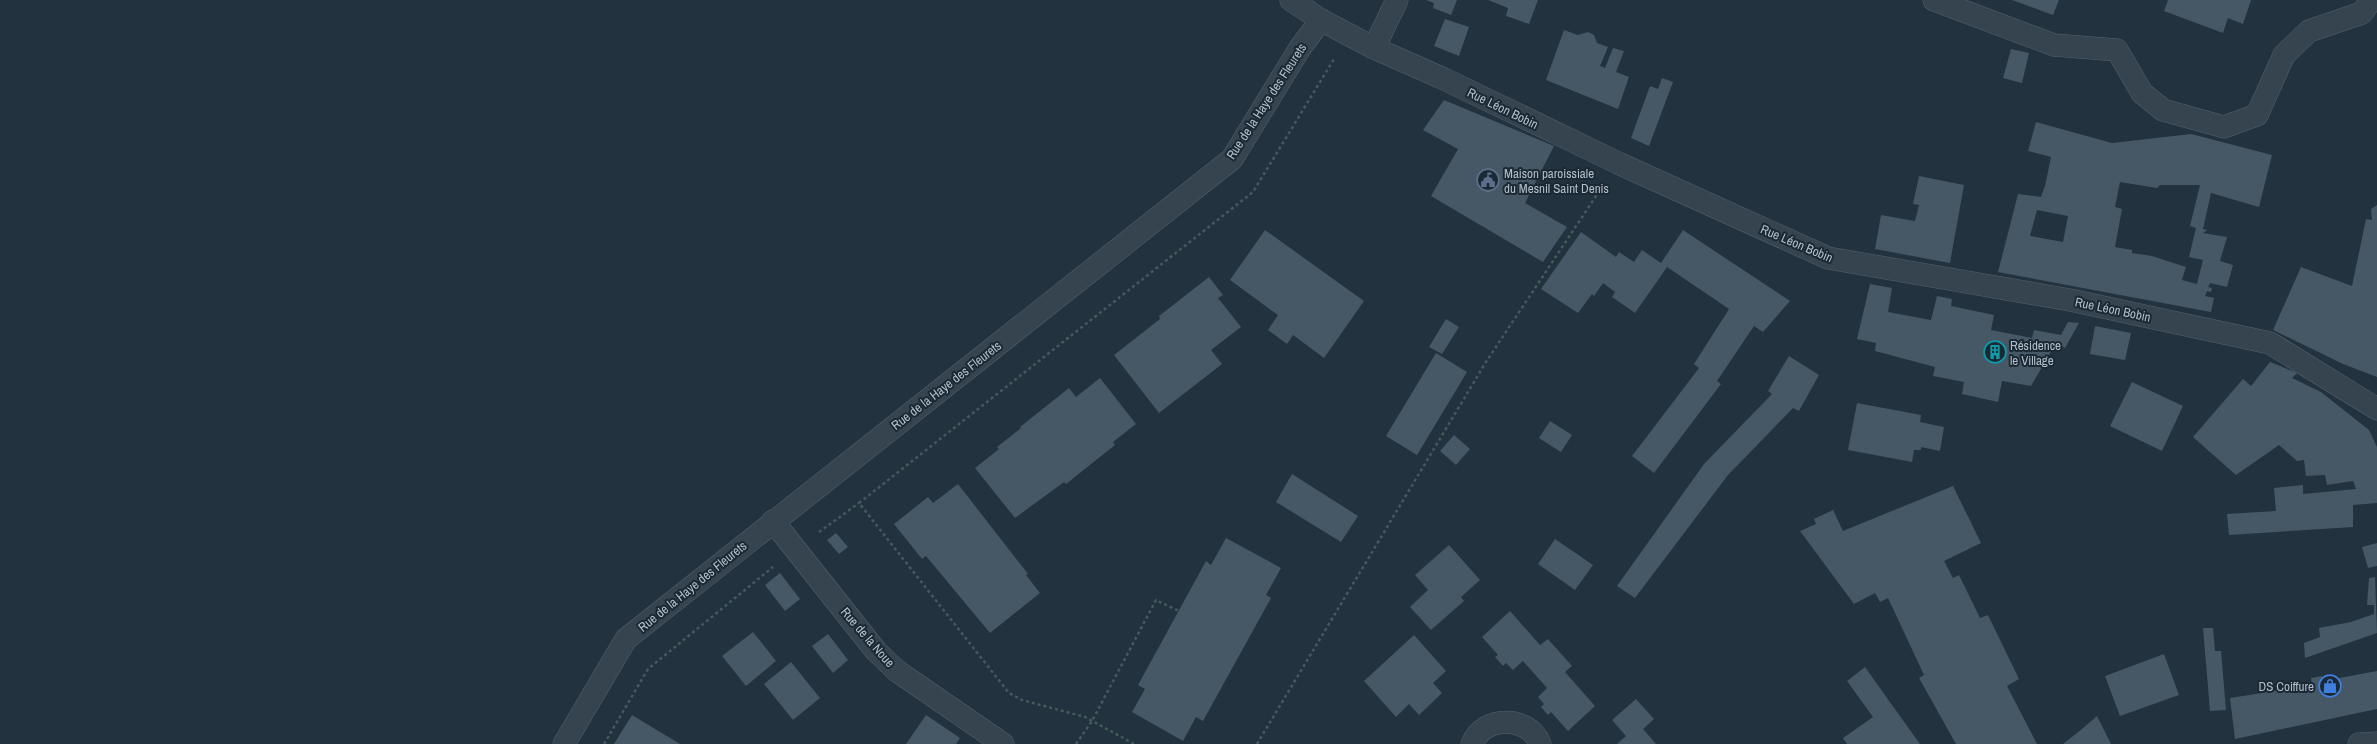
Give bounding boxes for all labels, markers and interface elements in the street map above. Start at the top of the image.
street label: Rue de la Haye des Fleurets [1222,40,1310,163]
street label: Rue Léon Bobin [1464,84,1541,133]
place label: Maison paroissiale du Mesnil Saint Denis [1504,165,1609,197]
public building icon: Maison paroissiale du Mesnil Saint Denis [1475,167,1501,193]
street label: Rue Léon Bobin [1758,221,1836,266]
street label: Rue Léon Bobin [2073,293,2152,326]
street label: Rue de la Haye des Fleurets [888,337,1005,434]
place label: Résidence le Village [2010,337,2061,369]
building icon: Résidence le Village [1982,339,2008,365]
street label: Rue de la Haye des Fleurets [634,537,750,636]
street label: Rue de la Noue [837,604,898,671]
shop icon: DS Coiffure [2317,673,2343,699]
place label: DS Coiffure [2258,678,2314,695]

